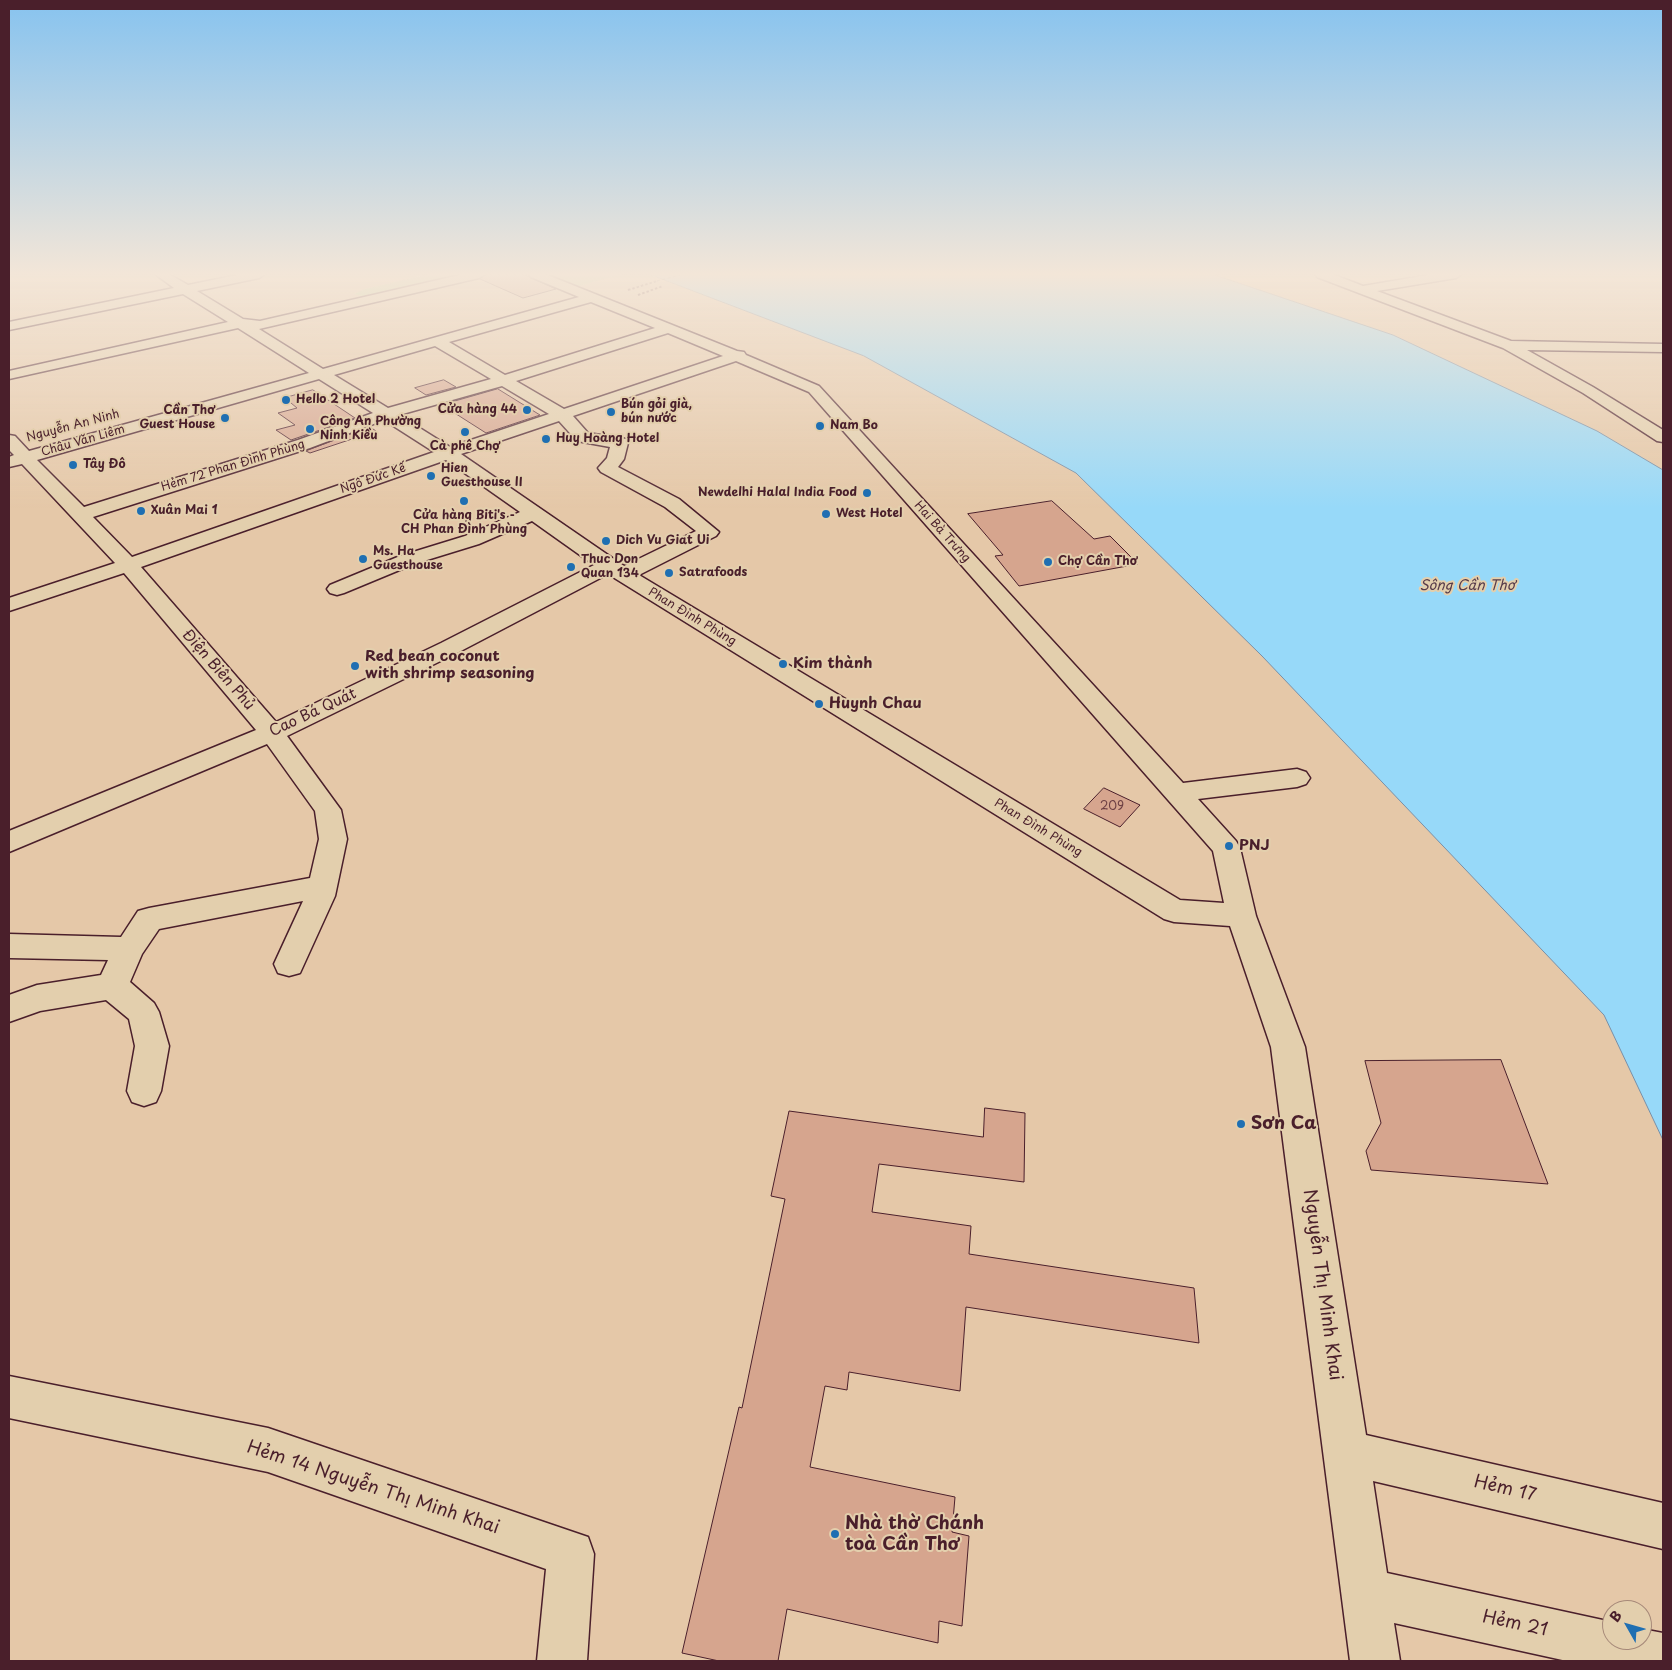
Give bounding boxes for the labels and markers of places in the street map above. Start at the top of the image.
place label: Hello 2 Hotel [296,393,375,407]
marker: Hello 2 Hotel [280,394,292,406]
place label: Bún gỏi già, bún nước [621,398,692,426]
place label: Cửa hàng 44 [438,403,517,417]
place label: Cần Thơ Guest House [139,404,215,432]
marker: Cửa hàng 44 [521,404,533,416]
marker: Bún gỏi già, bún nước [605,406,617,418]
marker: Cần Thơ Guest House [219,412,231,424]
place label: Công An Phường Ninh Kiều [320,415,421,443]
place label: Nam Bo [830,419,878,433]
marker: Nam Bo [814,420,826,432]
marker: Công An Phường Ninh Kiều [304,423,316,435]
marker: Cà phê Chợ [459,426,471,438]
place label: Huy Hoàng Hotel [556,432,659,446]
marker: Huy Hoàng Hotel [540,433,552,445]
place label: Cà phê Chợ [430,440,500,454]
place label: Tây Đô [83,458,125,472]
marker: Tây Đô [67,459,79,471]
place label: Hien Guesthouse II [441,462,523,490]
marker: Hien Guesthouse II [425,470,437,482]
place label: Newdelhi Halal India Food [698,486,857,500]
marker: Newdelhi Halal India Food [861,487,873,499]
marker: Cửa hàng Biti's - CH Phan Đình Phùng [458,495,470,507]
place label: Xuân Mai 1 [151,504,217,518]
marker: Xuân Mai 1 [135,505,147,517]
place label: West Hotel [836,507,902,521]
marker: West Hotel [820,508,832,520]
place label: Cửa hàng Biti's - CH Phan Đình Phùng [401,509,527,537]
place label: Dich Vu Giat Ui [616,534,709,548]
marker: Dich Vu Giat Ui [600,535,612,547]
place label: Ms. Ha Guesthouse [373,545,443,573]
marker: Ms. Ha Guesthouse [357,553,369,565]
place label: Thuc Don Quan 134 [581,553,639,581]
place label: Chợ Cần Thơ [1058,555,1138,569]
marker: Chợ Cần Thơ [1042,556,1054,568]
marker: Thuc Don Quan 134 [565,561,577,573]
place label: Satrafoods [679,566,747,580]
marker: Satrafoods [663,567,675,579]
place label: Red bean coconut with shrimp seasoning [365,648,534,683]
place label: Kim thành [793,655,872,673]
marker: Kim thành [777,658,789,670]
marker: Red bean coconut with shrimp seasoning [349,660,361,672]
place label: Huynh Chau [829,695,922,713]
marker: Huynh Chau [813,698,825,710]
place label: PNJ [1239,837,1270,855]
marker: PNJ [1223,840,1235,852]
place label: Sơn Ca [1251,1113,1316,1135]
marker: Sơn Ca [1235,1118,1247,1130]
place label: Nhà thờ Chánh toà Cần Thơ [845,1513,984,1556]
marker: Nhà thờ Chánh toà Cần Thơ [829,1528,841,1540]

